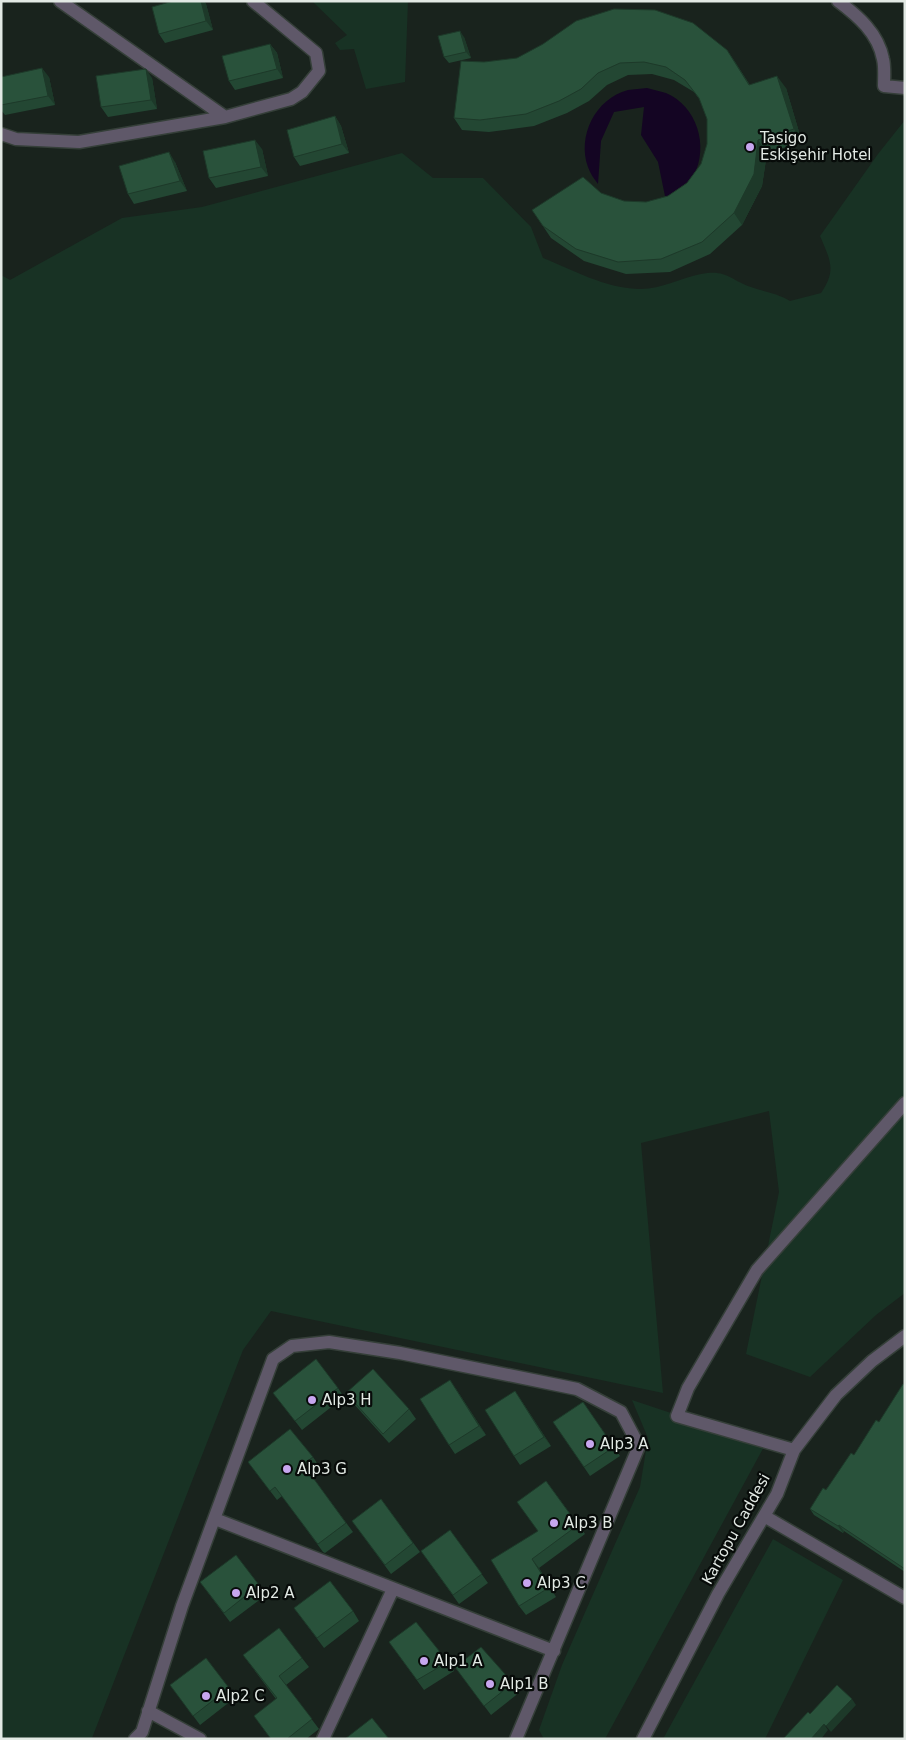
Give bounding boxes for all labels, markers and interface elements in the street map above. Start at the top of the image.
place label: Tasigo Eskişehir Hotel [759,129,872,164]
marker: Tasigo Eskişehir Hotel [744,141,756,153]
place label: Alp3 H [322,1391,372,1409]
marker: Alp3 H [306,1394,318,1406]
place label: Alp3 A [600,1435,649,1453]
marker: Alp3 A [584,1438,596,1450]
place label: Alp3 G [297,1460,347,1478]
marker: Alp3 G [281,1463,293,1475]
street label: Kartopu Caddesi [698,1471,774,1587]
place label: Alp3 B [564,1514,613,1532]
marker: Alp3 B [548,1517,560,1529]
place label: Alp3 C [537,1574,586,1592]
marker: Alp3 C [521,1577,533,1589]
place label: Alp2 A [246,1584,295,1602]
marker: Alp2 A [230,1587,242,1599]
place label: Alp1 A [434,1652,483,1670]
marker: Alp1 A [418,1655,430,1667]
place label: Alp1 B [500,1675,549,1693]
marker: Alp1 B [484,1678,496,1690]
place label: Alp2 C [216,1687,265,1705]
marker: Alp2 C [200,1690,212,1702]

